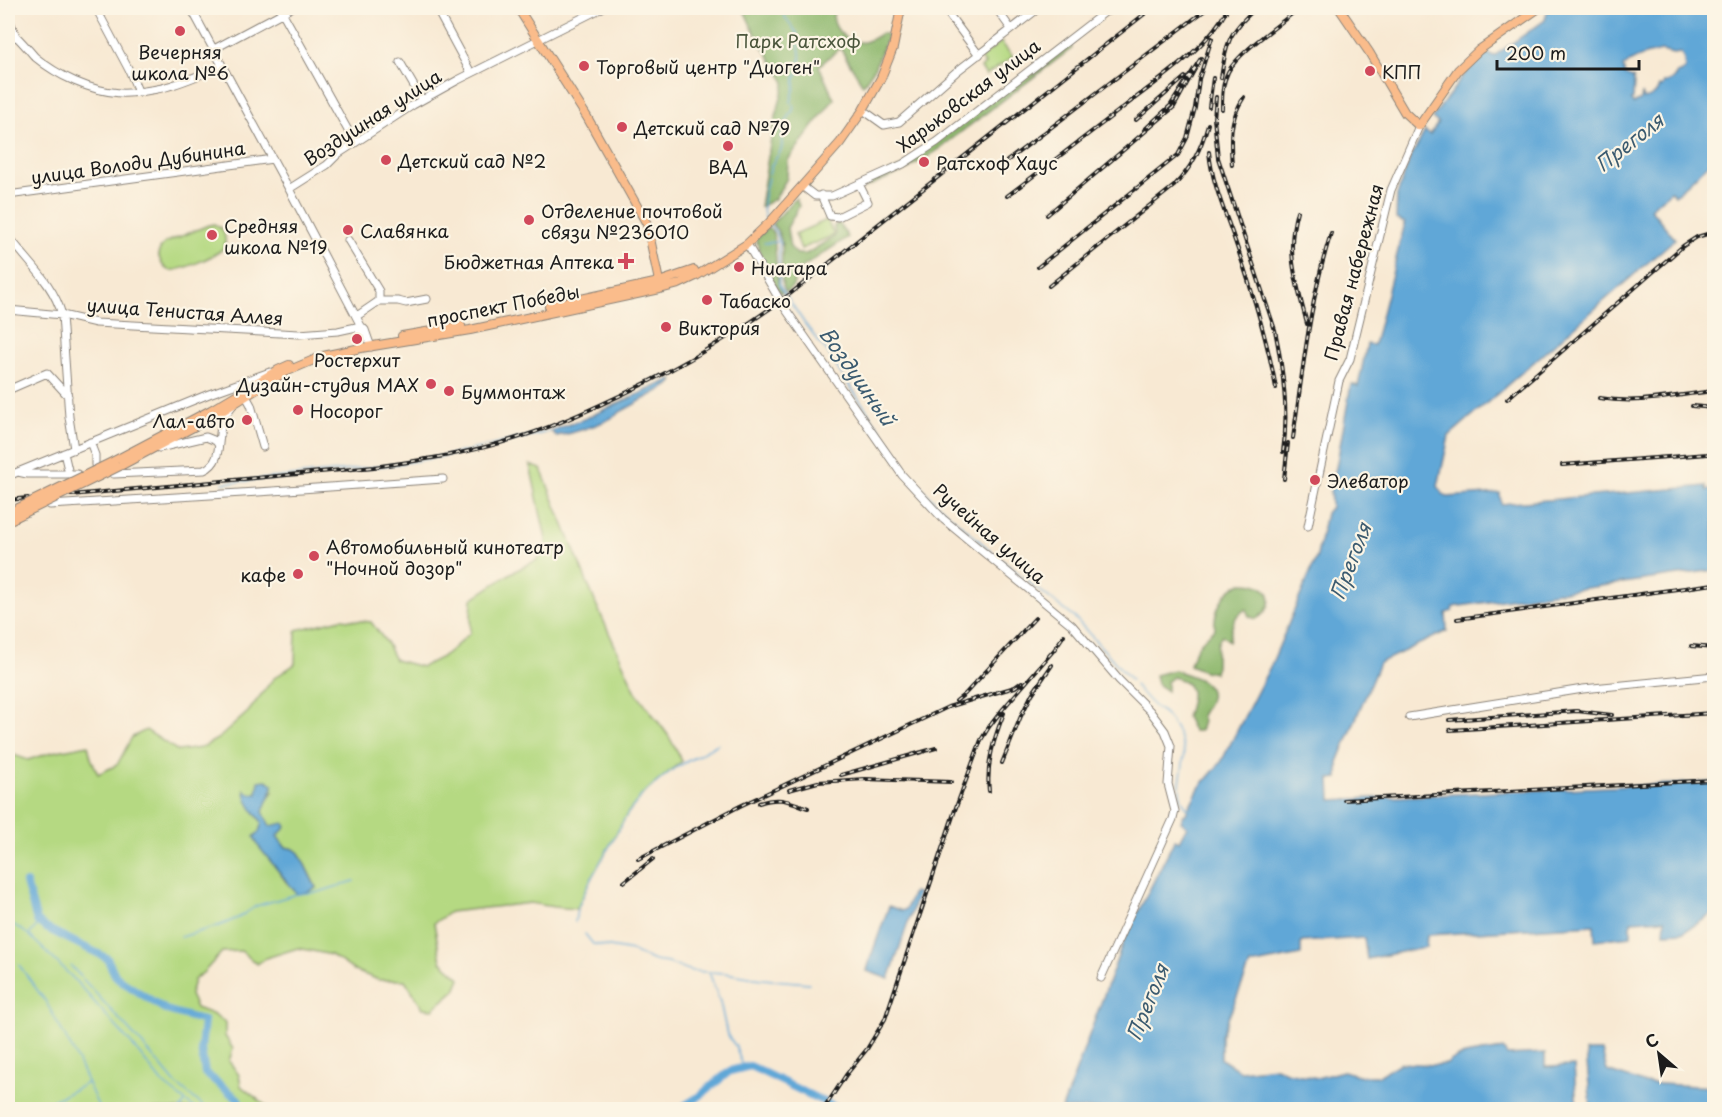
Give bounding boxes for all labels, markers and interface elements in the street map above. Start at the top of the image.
marker: Вечерняя школа №6 [173,24,187,38]
park label: Парк Ратсхоф [735,27,861,54]
street label: Харьковская улица [891,32,1046,158]
scale bar [1497,33,1640,71]
place label: Вечерняя школа №6 [131,38,229,86]
text: 200 m [1506,39,1566,66]
place label: Торговый центр "Диоген" [596,53,820,80]
place label: КПП [1382,58,1422,85]
marker: Торговый центр "Диоген" [577,59,591,73]
street label: Воздушная улица [298,62,447,172]
marker: КПП [1363,64,1377,78]
water label: Преголя [1588,105,1671,178]
place label: Детский сад №79 [633,114,790,141]
marker: Детский сад №79 [615,120,629,134]
street label: улица Володи Дубинина [29,134,248,190]
marker: ВАД [721,139,735,153]
place label: Детский сад №2 [397,147,546,174]
place label: Ратсхоф Хаус [936,149,1058,176]
marker: Детский сад №2 [379,153,393,167]
place label: ВАД [708,153,748,180]
marker: Ратсхоф Хаус [917,155,931,169]
street label: Правая набережная [1316,181,1390,363]
place label: Отделение почтовой связи №236010 [541,197,723,245]
place label: Средняя школа №19 [224,212,328,260]
marker: Отделение почтовой связи №236010 [522,213,536,227]
place label: Славянка [360,217,449,244]
marker: Славянка [341,223,355,237]
marker: Средняя школа №19 [205,228,219,242]
place label: Бюджетная Аптека [444,248,615,275]
marker: Бюджетная Аптека [619,254,633,268]
place label: Ниагара [751,254,828,281]
marker: Ниагара [732,260,746,274]
street label: проспект Победы [424,277,582,333]
place label: Табаско [719,287,791,314]
street label: улица Тенистая Аллея [86,291,284,331]
marker: Табаско [700,293,714,307]
place label: Виктория [678,314,760,341]
marker: Виктория [659,320,673,334]
water label: Воздушный [813,320,904,433]
marker: Ростерхит [350,332,364,346]
place label: Ростерхит [314,346,401,373]
place label: Дизайн-студия МAX [236,371,419,398]
marker: Дизайн-студия МAX [424,377,438,391]
place label: Буммонтаж [461,378,566,405]
marker: Буммонтаж [442,384,456,398]
place label: Носорог [310,397,384,424]
marker: Носорог [291,403,305,417]
place label: Лал-авто [152,407,235,434]
marker: Лал-авто [240,413,254,427]
place label: Элеватор [1327,467,1409,494]
marker: Элеватор [1308,473,1322,487]
street label: Ручейная улица [928,476,1053,590]
water label: Преголя [1322,517,1379,604]
place label: Автомобильный кинотеатр "Ночной дозор" [326,533,564,581]
marker: Автомобильный кинотеатр "Ночной дозор" [307,549,321,563]
place label: кафе [240,561,286,588]
marker: кафе [291,567,305,581]
water label: Преголя [1118,958,1176,1045]
north arrow [1629,1024,1689,1084]
text: С [1640,1027,1662,1053]

